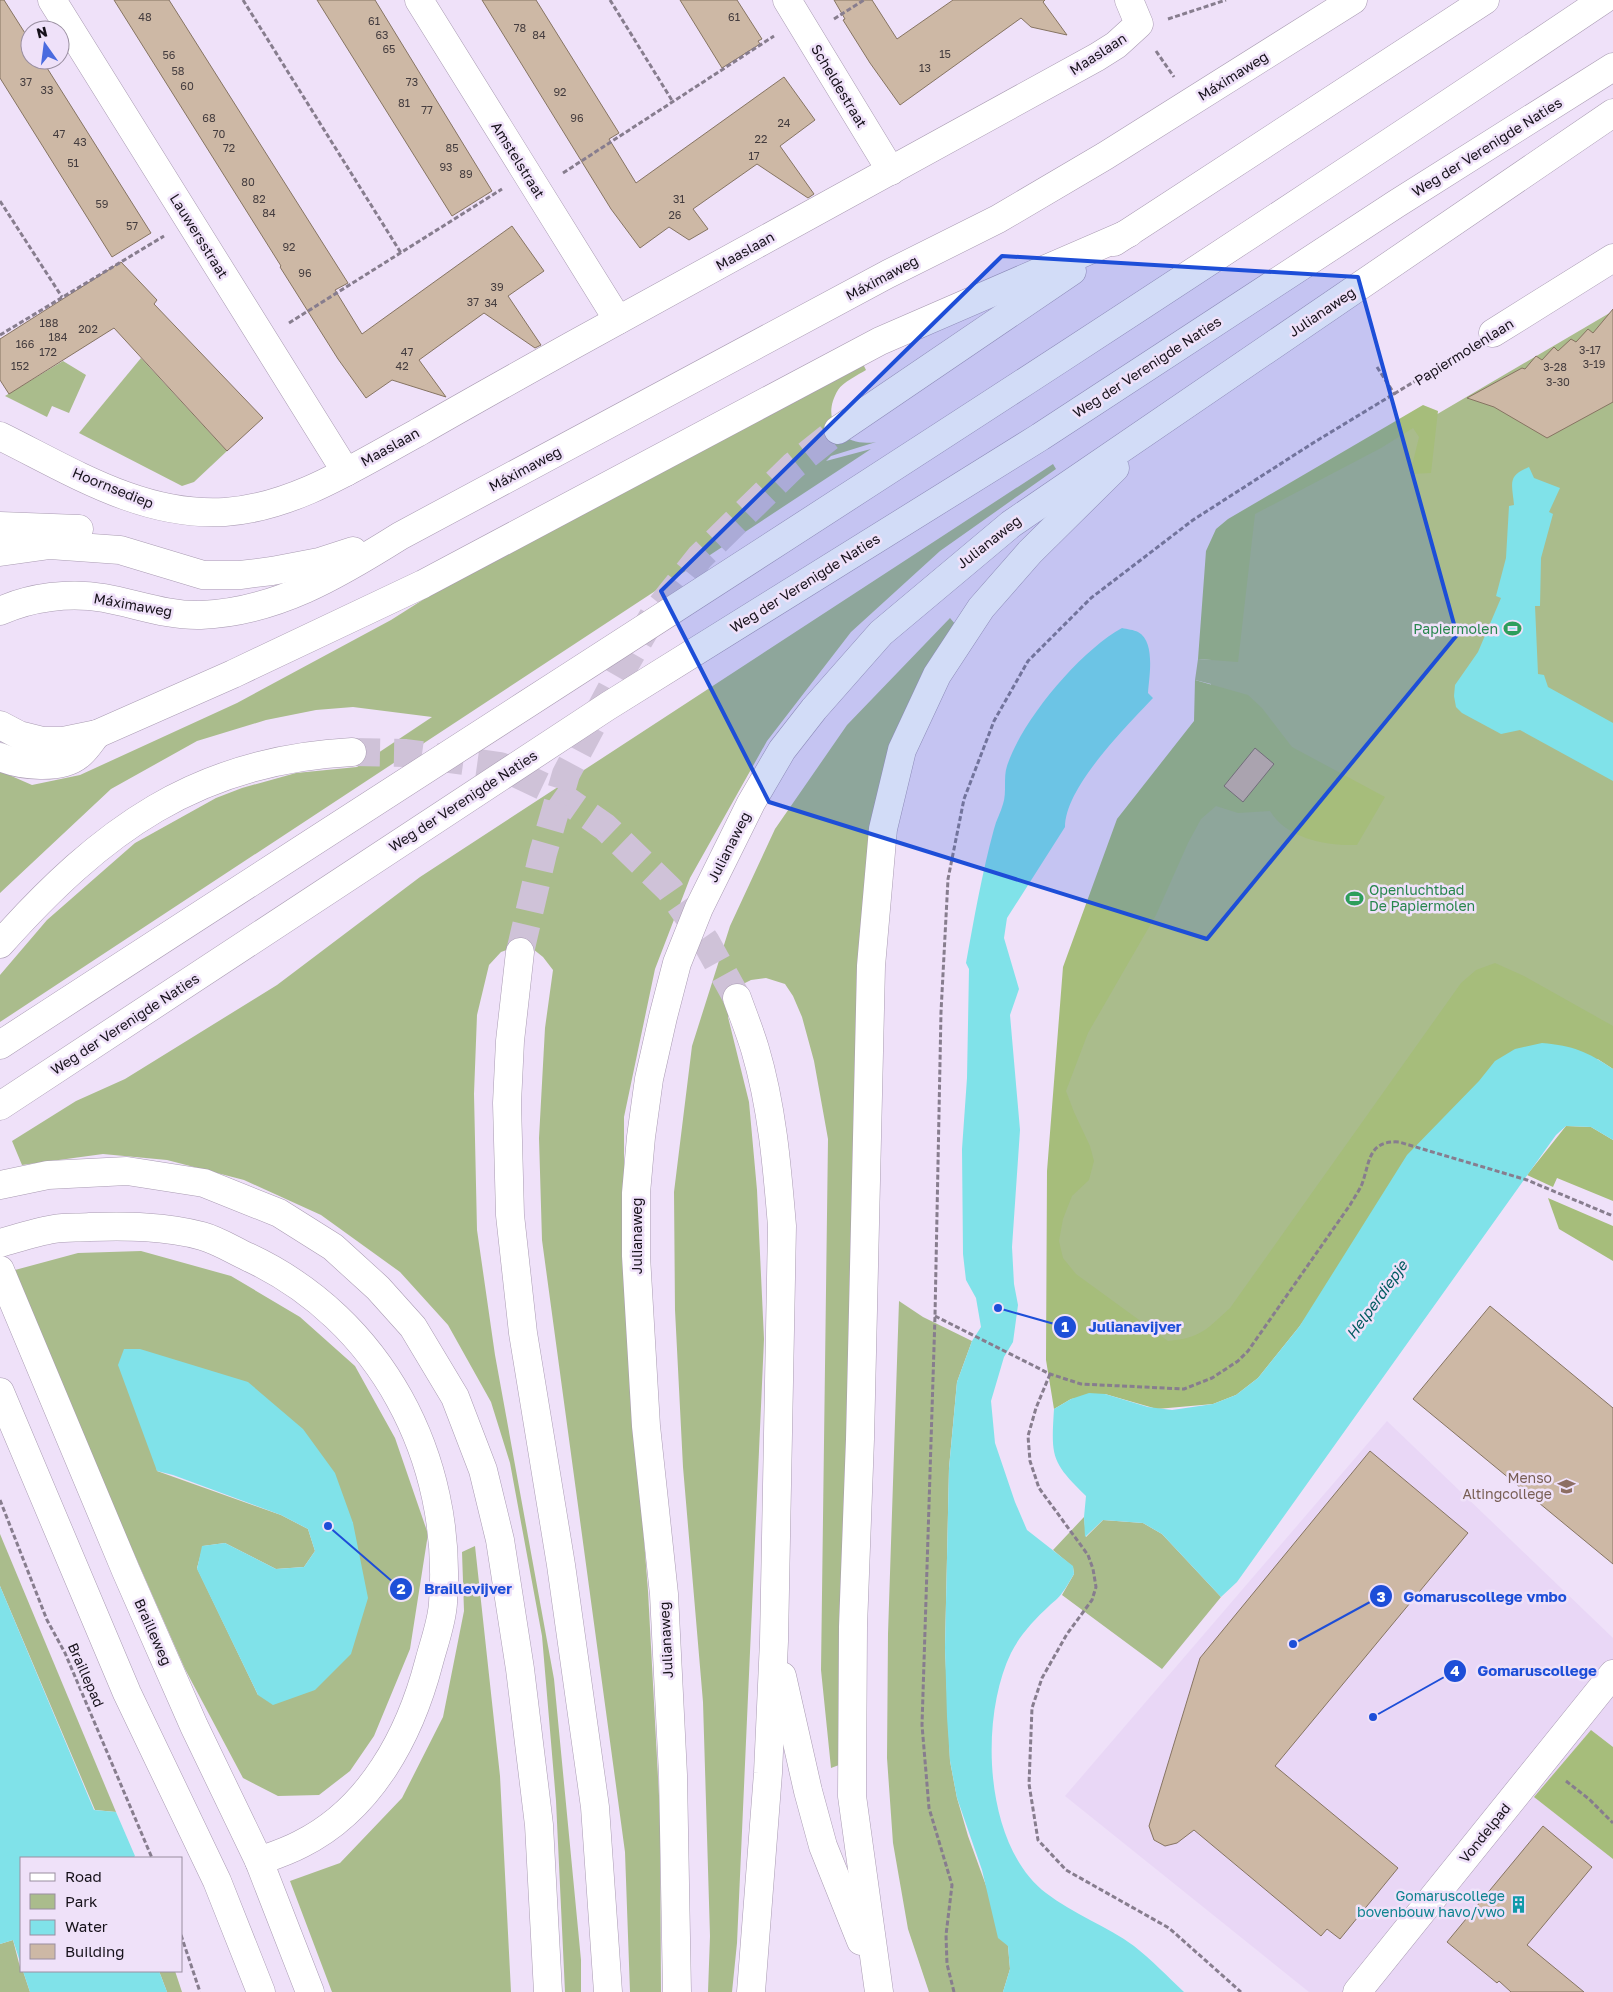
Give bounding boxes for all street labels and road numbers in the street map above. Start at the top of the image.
street label: Maaslaan [1066,29,1129,78]
street label: Scheldestraat [808,41,871,130]
street label: Máximaweg [1195,47,1271,104]
street label: Weg der Verenigde Naties [1409,93,1565,200]
street label: Amstelstraat [488,118,549,201]
street label: Lauwersstraat [167,190,232,281]
street label: Maaslaan [713,228,777,274]
street label: Máximaweg [843,251,921,304]
street label: Julianaweg [1285,283,1358,340]
street label: Weg der Verenigde Naties [1069,312,1224,421]
street label: Papiermolenlaan [1411,314,1516,389]
street label: Maaslaan [358,424,422,470]
street label: Máximaweg [486,442,564,495]
street label: Hoornsediep [70,464,156,512]
street label: Julianaweg [953,511,1024,572]
street label: Weg der Verenigde Naties [727,529,883,636]
street label: Máximaweg [92,589,174,620]
street label: Weg der Verenigde Naties [385,746,540,855]
street label: Julianaweg [704,809,754,885]
street label: Weg der Verenigde Naties [47,969,202,1078]
street label: Julianaweg [628,1198,645,1274]
street label: Brailleweg [131,1596,176,1668]
street label: Julianaweg [655,1601,676,1679]
street label: Braillepad [65,1640,108,1710]
street label: Vondelpad [1455,1799,1514,1866]

